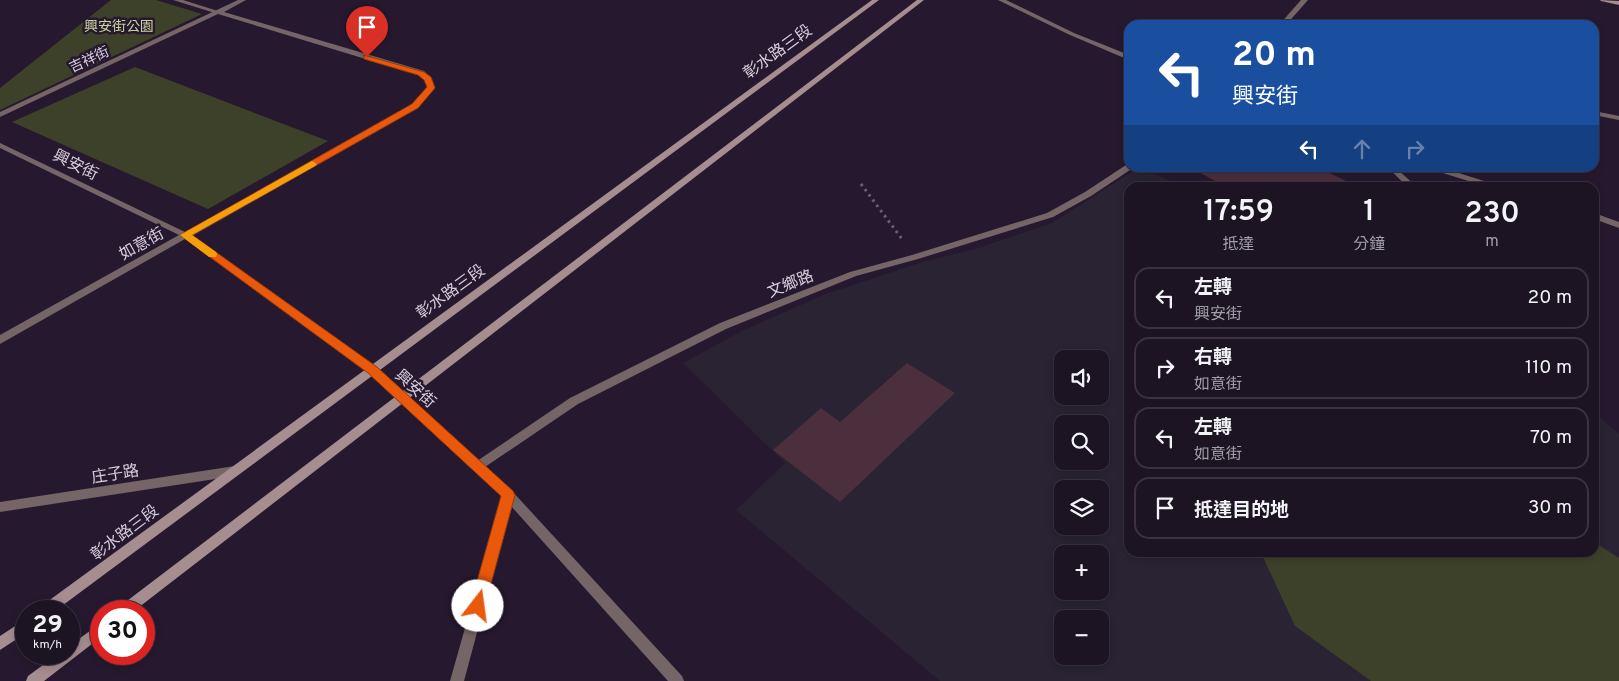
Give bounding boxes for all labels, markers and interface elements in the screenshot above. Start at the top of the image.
pin [346,6,388,57]
icon: arrive [353,13,381,41]
park label: 興安街公園 [84,19,154,36]
street label: 彰水路三段 [740,21,816,84]
text: 20 m [1232,34,1316,78]
icon: left [1149,40,1214,105]
street label: 吉祥街 [67,44,112,77]
text: 興安街 [1232,84,1298,111]
icon: left [1295,135,1323,163]
icon: ahead [1348,135,1376,163]
icon: right [1401,135,1429,163]
street label: 興安街 [49,146,101,185]
text: 17:59 [1203,194,1274,231]
text: 1 [1363,194,1375,231]
text: 230 [1464,196,1520,233]
street label: 如意街 [116,224,168,265]
text: m [1485,232,1499,252]
text: 抵達 [1223,235,1255,255]
text: 分鐘 [1353,235,1385,255]
street label: 彰水路三段 [413,261,489,324]
street label: 文鄉路 [765,267,817,303]
text: 左轉 [1194,276,1232,300]
icon: left [1151,284,1179,312]
text: 20 m [1528,286,1572,310]
text: 興安街 [1194,305,1242,325]
text: 右轉 [1194,346,1232,370]
map controls [1054,350,1109,665]
button: sound [1054,350,1109,405]
icon: right [1151,354,1179,382]
text: 110 m [1525,356,1572,380]
street label: 興安街 [390,366,439,413]
text: 如意街 [1194,375,1242,395]
button: search [1054,415,1109,470]
text: 左轉 [1194,416,1232,440]
icon: left [1151,424,1179,452]
text: 70 m [1530,426,1572,450]
text: 如意街 [1194,445,1242,465]
street label: 庄子路 [90,461,141,489]
button: layers [1054,480,1109,535]
icon: arrive [1151,494,1179,522]
text: 30 m [1528,496,1572,520]
text: 抵達目的地 [1194,499,1289,523]
street label: 彰水路三段 [87,502,163,566]
button: + [1054,545,1109,600]
position arrow [451,579,503,631]
speed limit sign: 30 [90,600,155,665]
text: 29 [32,610,63,642]
button: − [1054,610,1109,665]
text: km/h [33,637,62,653]

